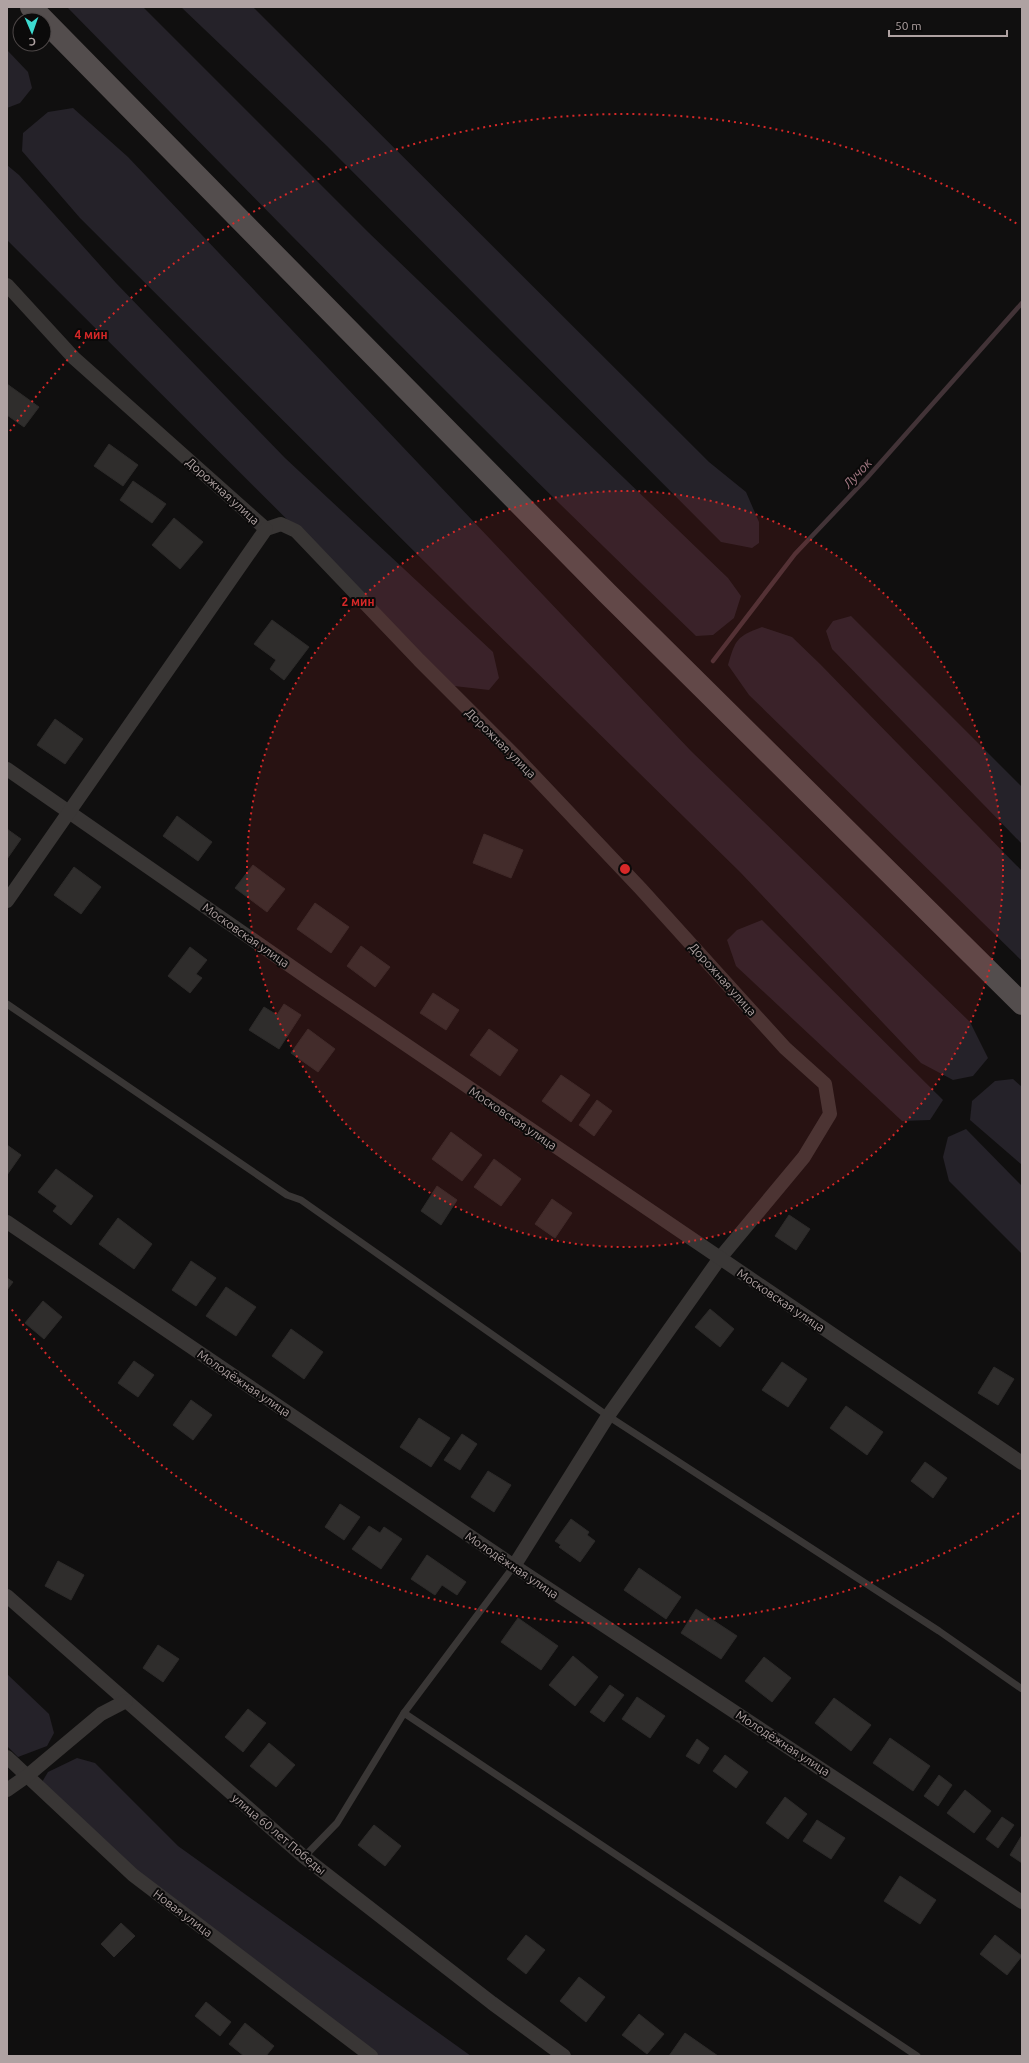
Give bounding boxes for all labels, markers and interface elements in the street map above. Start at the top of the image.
north arrow [12,12,52,52]
scale bar [889,12,1007,38]
text: 50 m [895,19,922,32]
text: С [29,36,36,48]
text: 4 мин [74,328,108,341]
street label: Дорожная улица [184,455,262,527]
water label: Лучок [839,455,874,491]
text: 2 мин [341,595,375,608]
street label: Дорожная улица [463,705,539,781]
centre of rings [618,862,632,876]
street label: Московская улица [200,900,292,970]
street label: Дорожная улица [687,940,759,1018]
street label: Московская улица [467,1084,559,1152]
street label: Московская улица [735,1266,827,1334]
street label: Молодёжная улица [195,1347,293,1419]
street label: Молодёжная улица [463,1529,561,1601]
street label: Молодёжная улица [734,1708,832,1778]
street label: улица 60 лет Победы [229,1791,329,1877]
street label: Новая улица [151,1887,215,1939]

